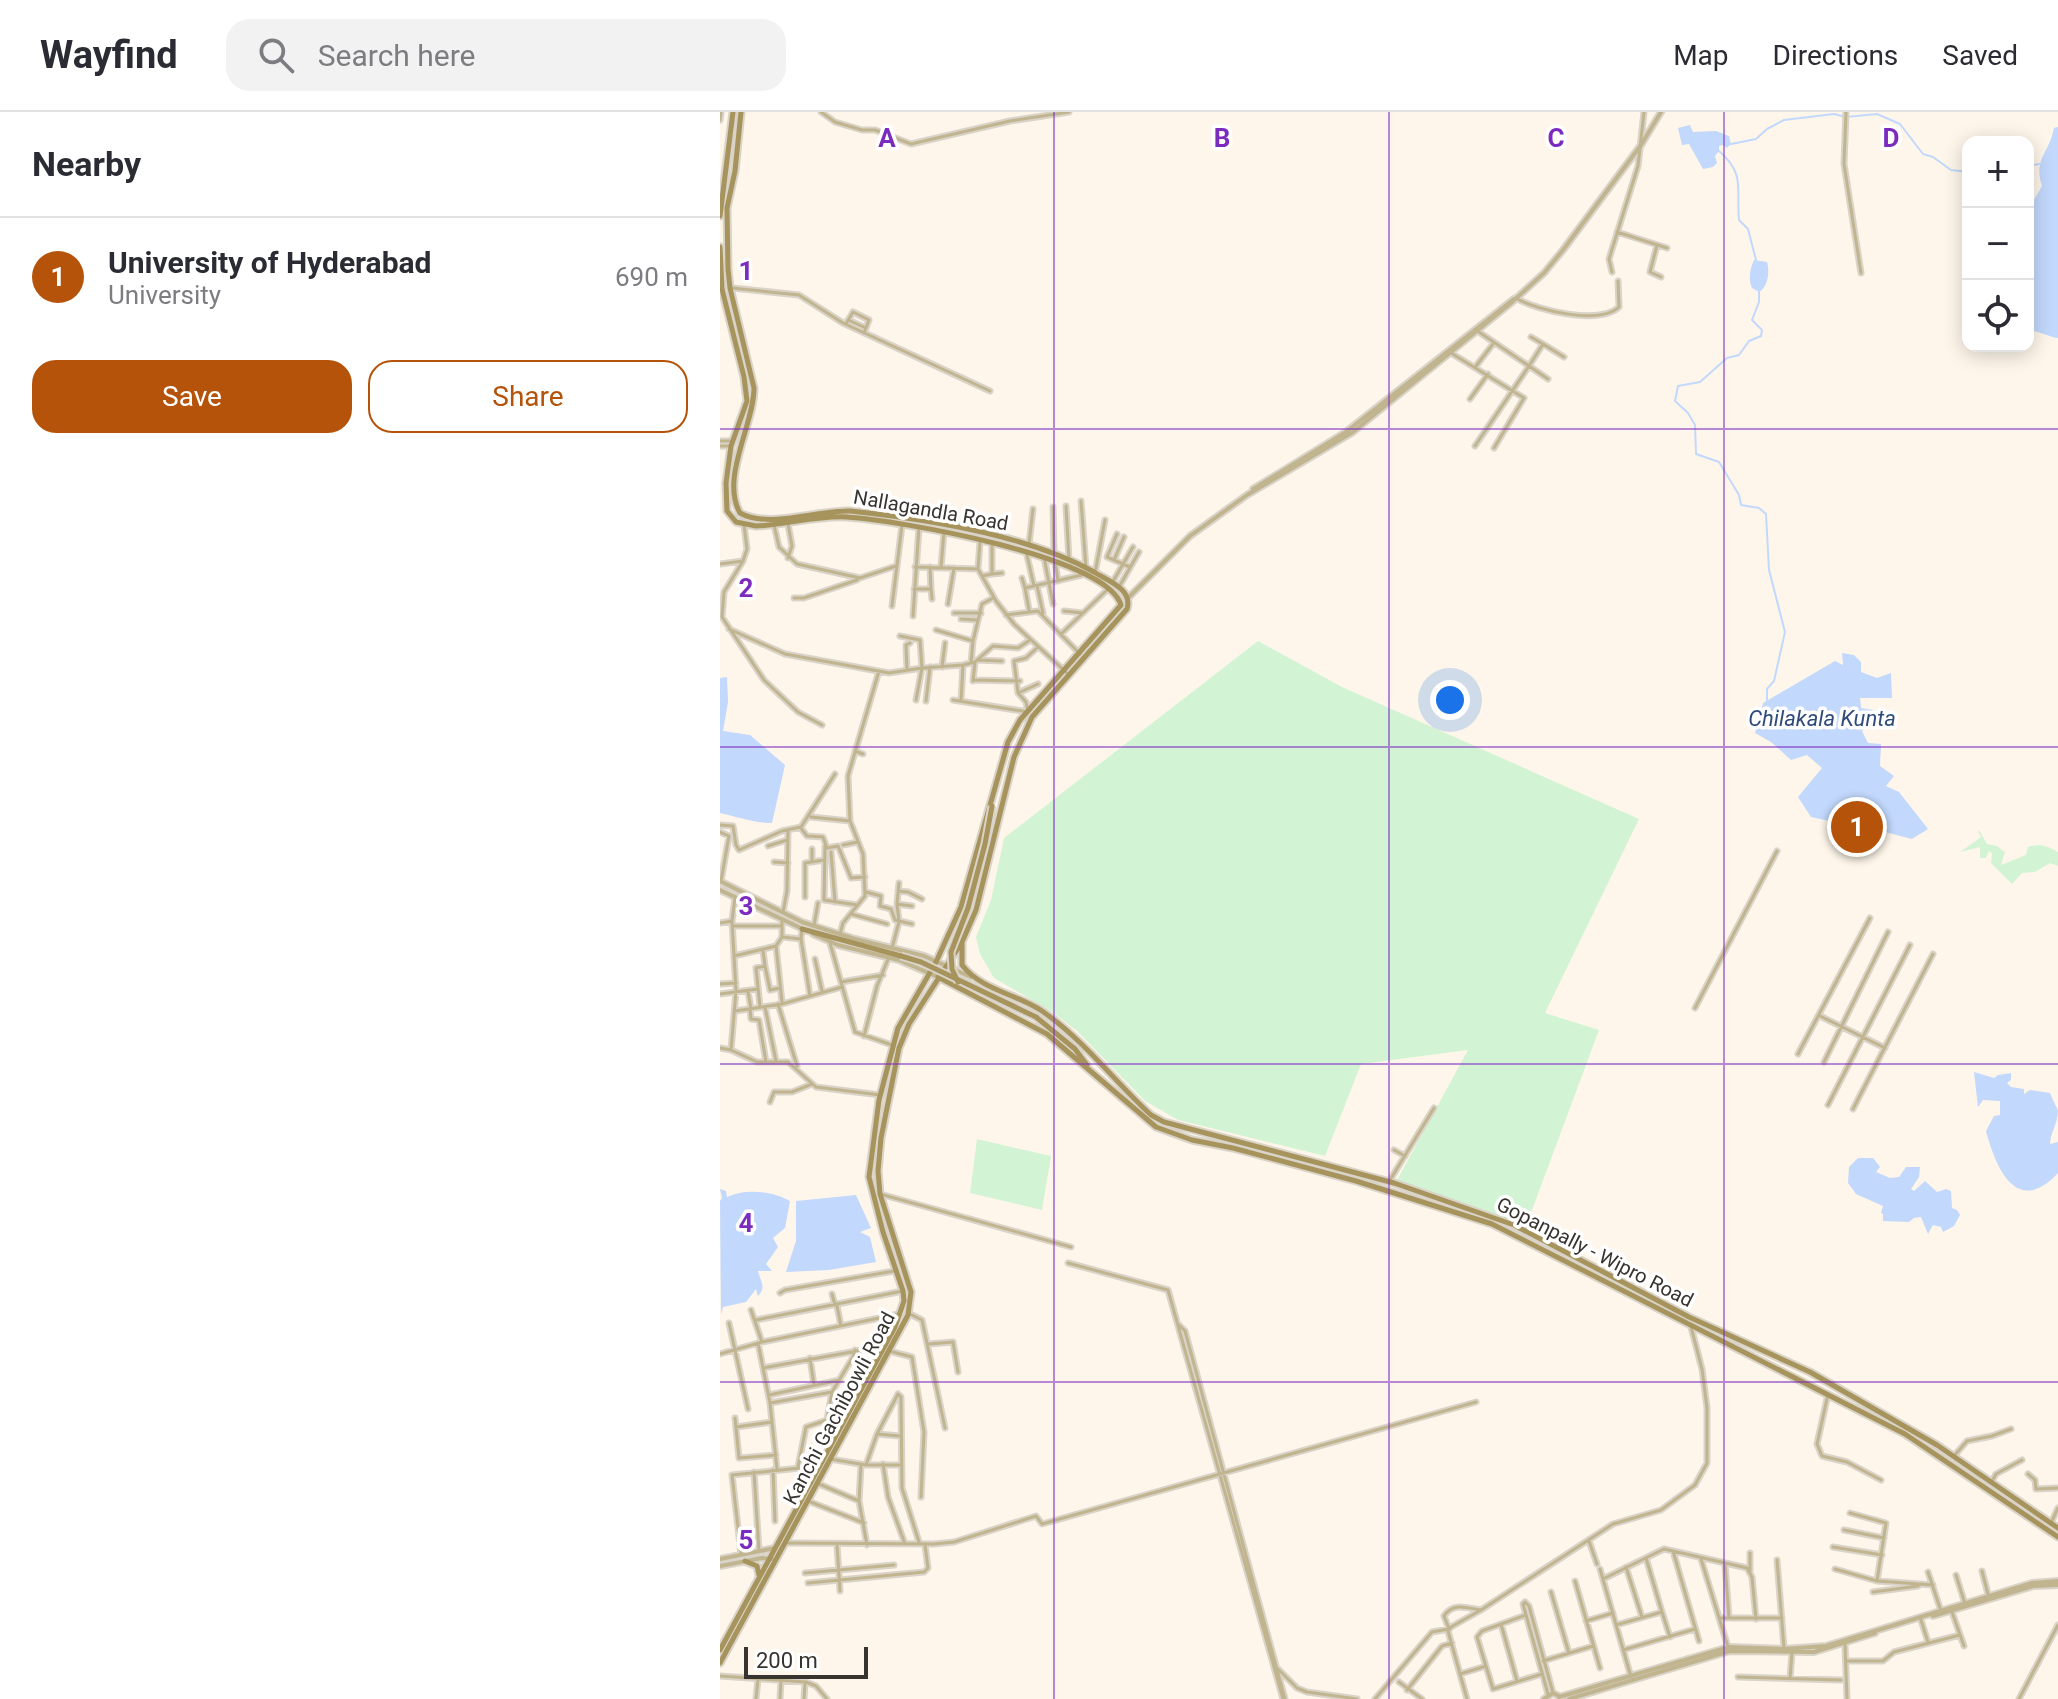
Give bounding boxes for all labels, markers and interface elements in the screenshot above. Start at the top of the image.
search box [226,19,786,91]
text: Wayfind [40,33,178,77]
icon: search [254,33,298,77]
text: Search here [318,38,476,73]
text: Map [1673,39,1729,72]
text: Directions [1773,39,1898,72]
text: Saved [1942,39,2018,72]
text: A [878,123,896,153]
text: B [1214,123,1230,153]
text: C [1547,123,1565,153]
text: D [1883,123,1899,153]
map controls [1962,136,2034,352]
button: + [1962,136,2034,208]
text: Nearby [32,144,141,184]
button: − [1962,208,2034,280]
text: University of Hyderabad [108,245,431,280]
text: 1 [739,256,753,286]
text: 1 [51,262,65,292]
text: 690 m [615,262,688,292]
text: University [108,280,221,310]
button: locate [1962,280,2034,352]
button: Save [32,360,352,433]
button: Share [368,360,688,433]
street label: Nallagandla Road [852,485,1010,535]
text: 2 [739,573,753,603]
your location [1430,680,1470,720]
water label: Chilakala Kunta [1748,706,1896,731]
pin: 1 [1831,797,1883,857]
text: 3 [739,891,753,921]
street label: Gopanpally - Wipro Road [1493,1192,1697,1312]
text: 4 [739,1208,754,1238]
street label: Kanchi Gachibowli Road [778,1308,900,1508]
text: 5 [739,1525,753,1555]
scale bar [744,1643,868,1679]
text: 200 m [756,1648,818,1673]

